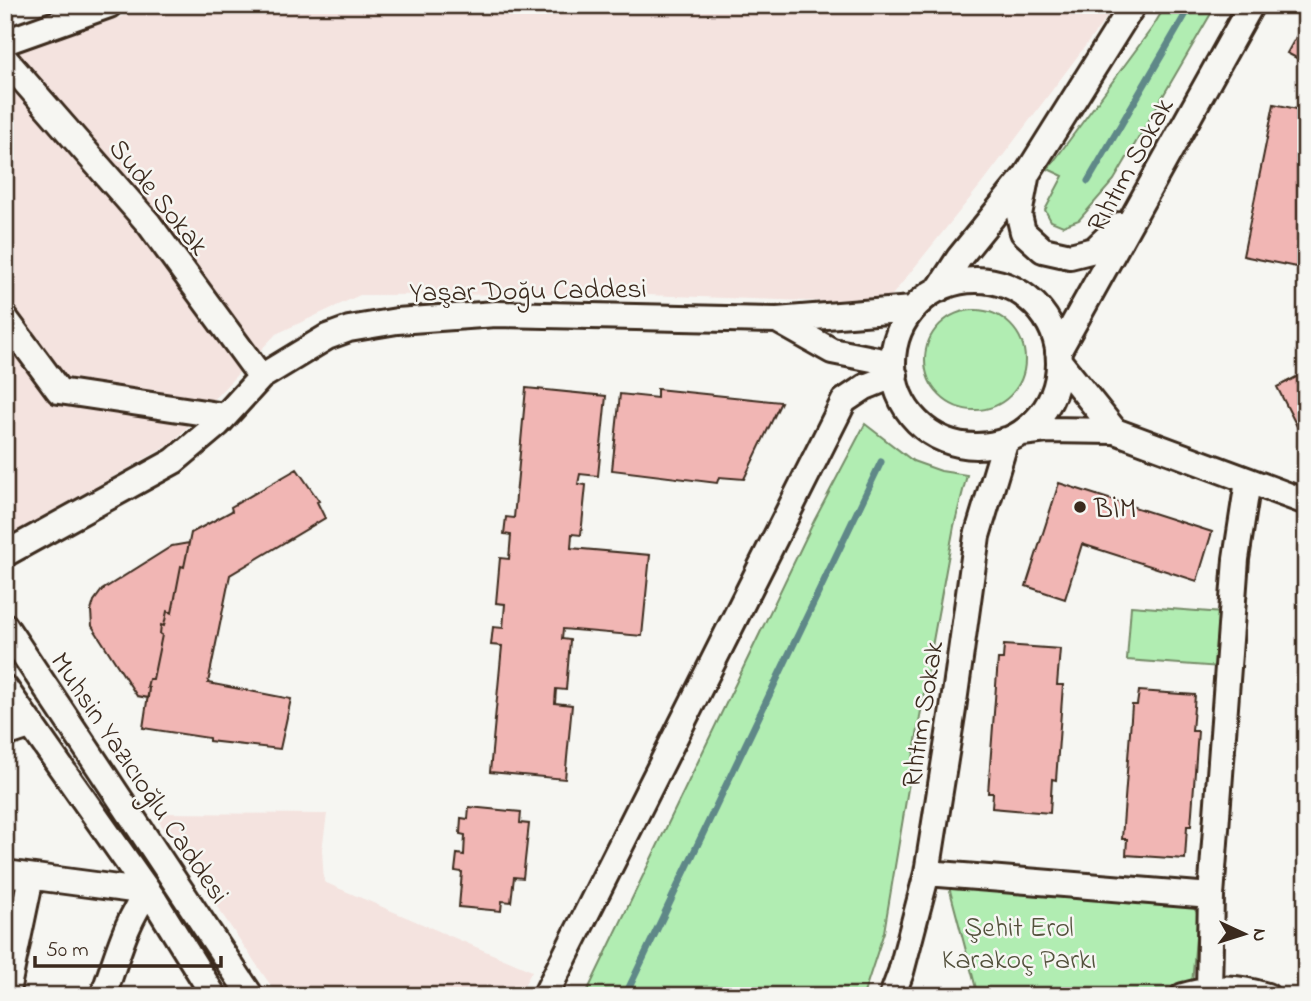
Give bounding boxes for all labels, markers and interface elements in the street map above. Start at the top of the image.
street label: Rıhtım Sokak [1078,90,1186,241]
street label: Sude Sokak [97,131,218,266]
street label: Yaşar Doğu Caddesi [409,270,647,315]
place label: BİM [1093,490,1136,531]
marker: BİM [1072,499,1088,515]
street label: Rıhtım Sokak [893,637,956,791]
street label: Muhsin Yazıcıoğlu Caddesi [38,645,238,913]
north arrow [1210,900,1280,970]
park label: Şehit Erol Karakoç Parkı [942,909,1096,982]
scale bar [35,924,220,968]
text: N [1245,928,1272,943]
text: 50 m [46,936,89,966]

